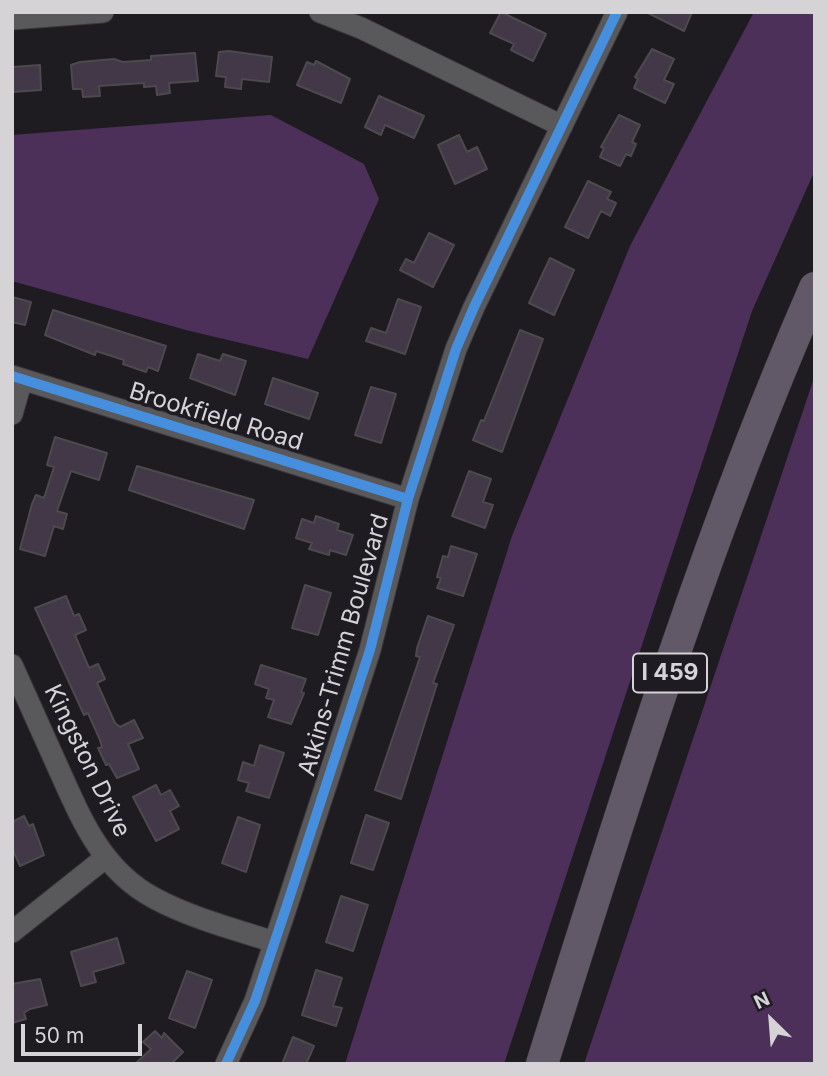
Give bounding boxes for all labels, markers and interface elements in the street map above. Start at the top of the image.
street label: Brookfield Road [126,377,306,457]
street label: Atkins-Trimm Boulevard [293,511,395,779]
road number: I 459 [633,653,707,692]
street label: Kingston Drive [38,680,136,842]
north arrow [736,985,806,1055]
text: N [750,987,773,1014]
scale bar [24,1010,145,1054]
text: 50 m [34,1023,84,1048]

